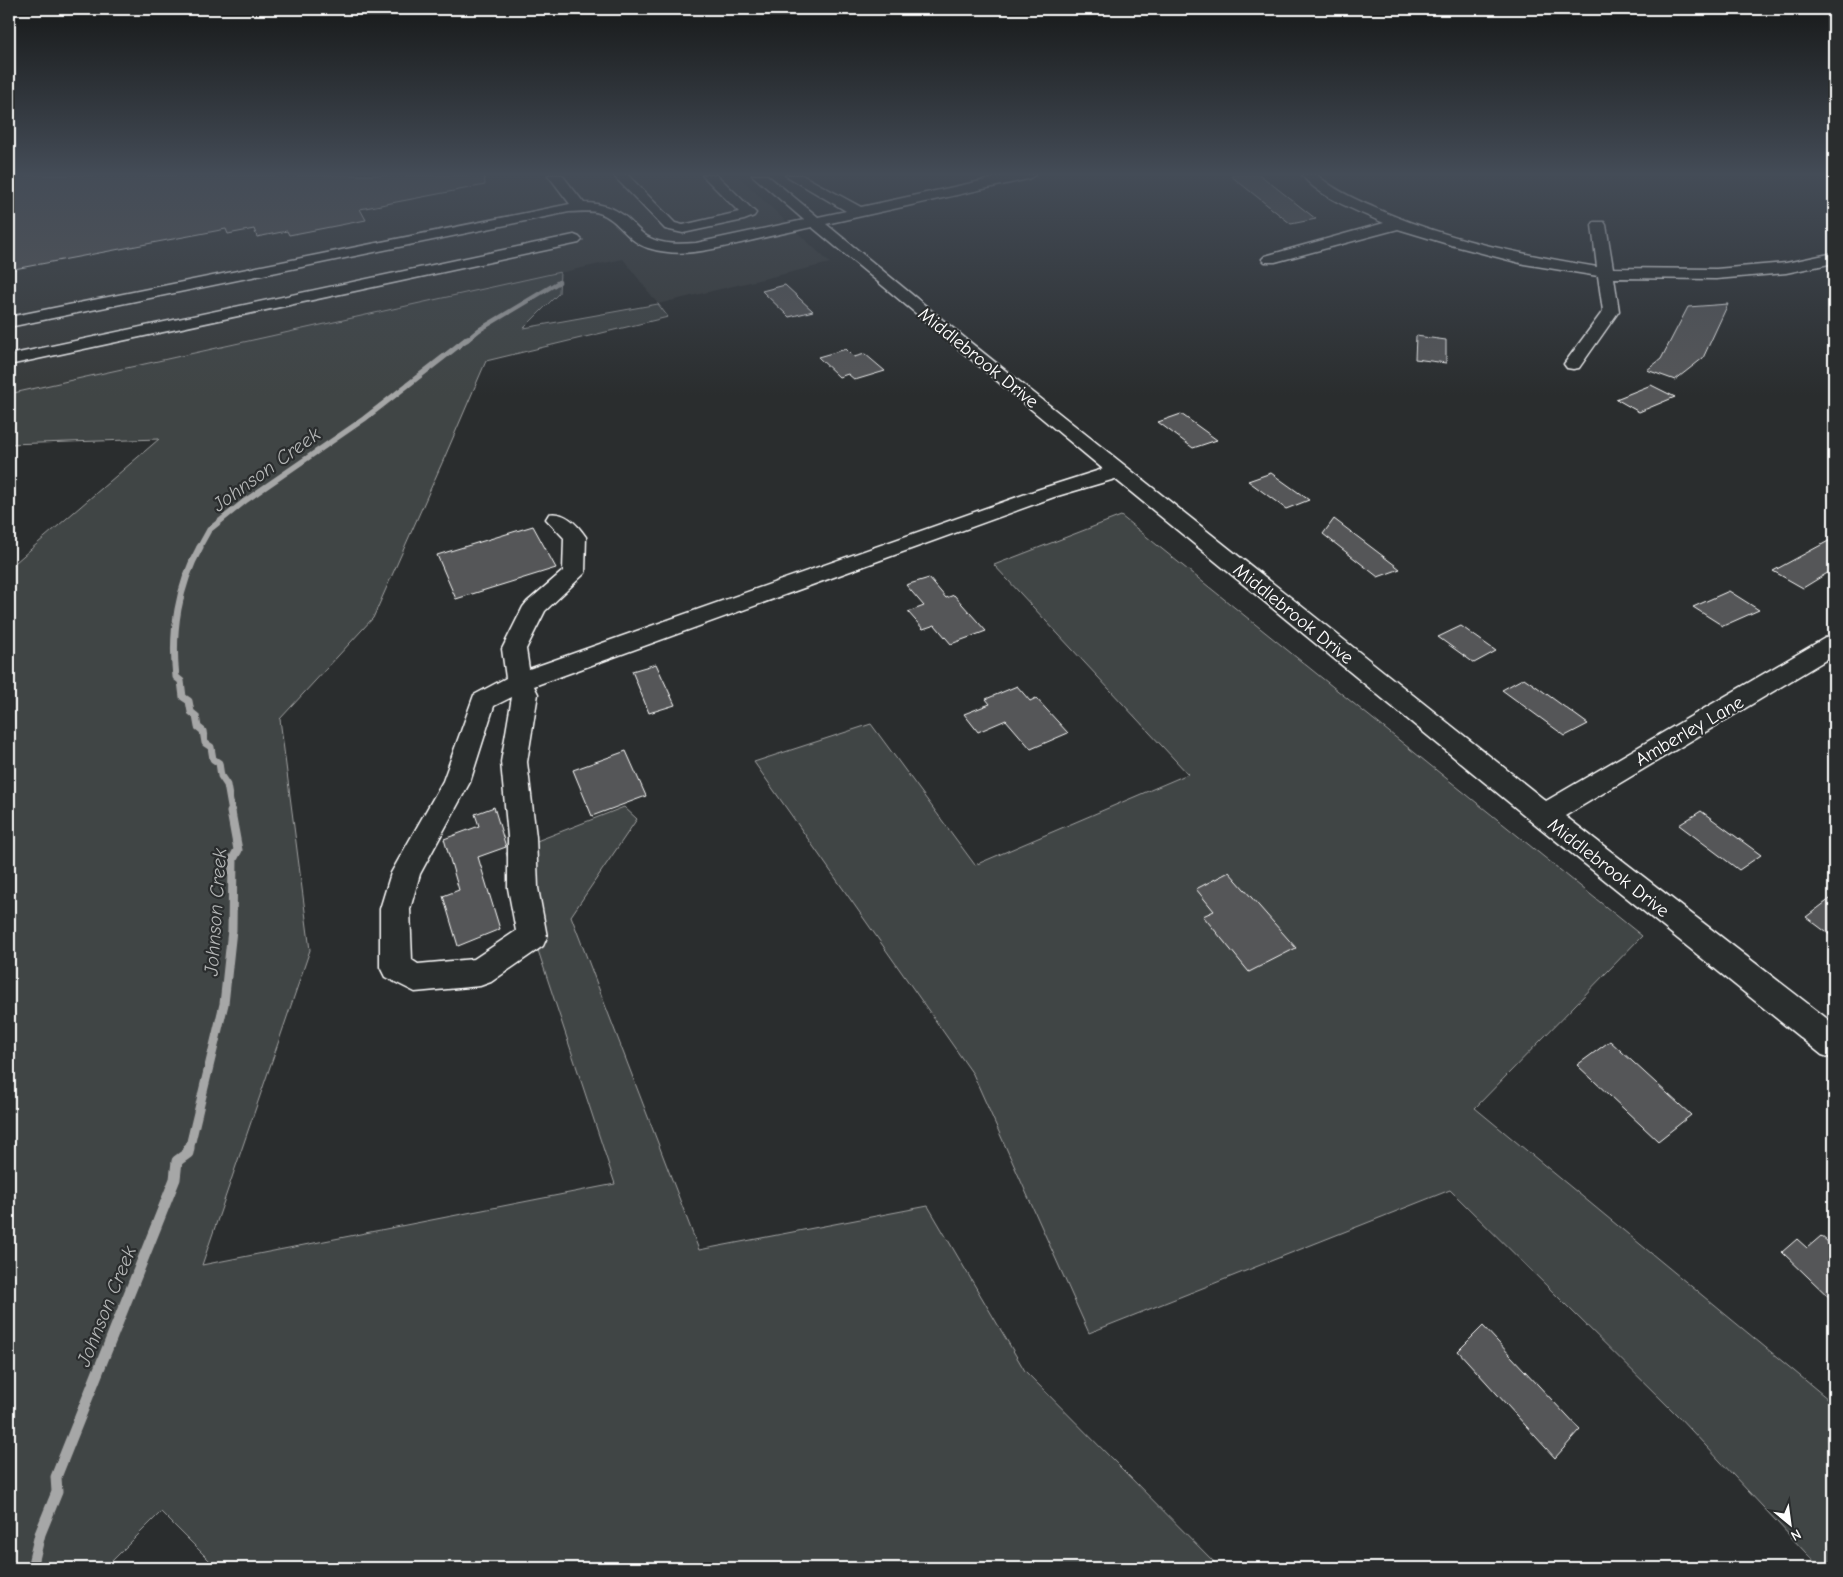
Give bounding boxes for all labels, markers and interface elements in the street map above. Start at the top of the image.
street label: Middlebrook Drive [914,303,1043,413]
water label: Johnson Creek [207,422,325,517]
street label: Middlebrook Drive [1229,559,1358,669]
street label: Amberley Lane [1631,691,1748,771]
street label: Middlebrook Drive [1543,814,1673,922]
water label: Johnson Creek [200,847,231,977]
water label: Johnson Creek [72,1242,141,1371]
north arrow [1766,1500,1816,1550]
text: N [1788,1525,1804,1545]

